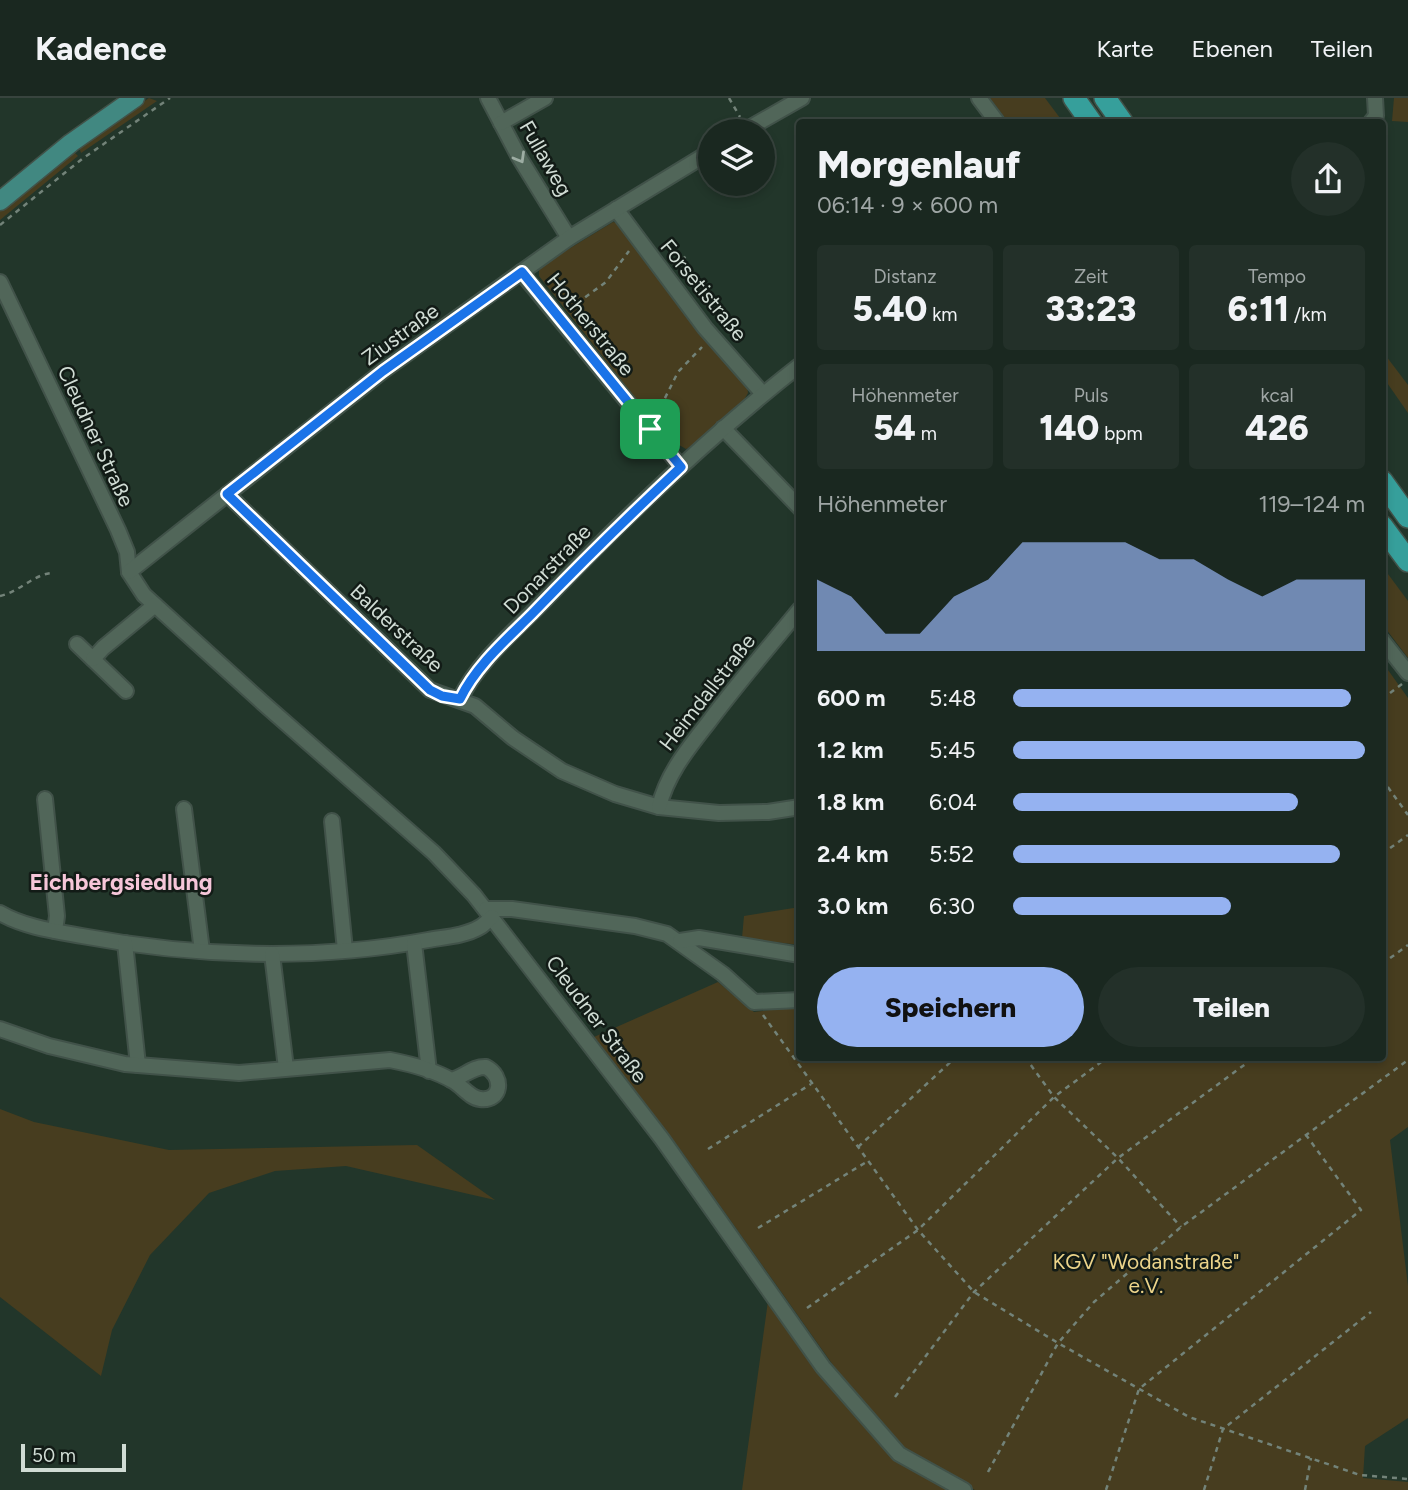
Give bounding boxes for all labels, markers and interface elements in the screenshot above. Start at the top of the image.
text: Kadence [35,29,167,68]
text: Karte [1097,34,1154,63]
text: Ebenen [1192,34,1273,63]
text: Teilen [1311,34,1373,63]
street label: Fullaweg [514,116,578,200]
map controls [698,119,775,196]
button: layers [698,119,775,196]
text: Morgenlauf [817,142,1021,188]
button: share [1291,142,1365,216]
one-way arrow [512,151,525,164]
text: 06:14 · 9 × 600 m [817,191,998,219]
street label: Forsetistraße [655,234,753,346]
text: Distanz [873,265,937,288]
text: Zeit [1074,265,1108,288]
text: Tempo [1248,265,1306,288]
street label: Hotherstraße [542,268,640,380]
text: 5.40 [852,288,927,330]
text: 33:23 [1046,288,1136,330]
text: 6:11 [1227,288,1289,330]
street label: Ziustraße [357,298,443,370]
text: km [927,303,958,326]
text: /km [1289,303,1327,326]
street label: Cleudner Straße [52,362,140,510]
text: Höhenmeter [851,384,959,407]
text: Puls [1074,384,1108,407]
text: kcal [1260,384,1294,407]
pin [620,399,680,459]
text: 54 [873,407,916,449]
text: 140 [1039,407,1099,449]
text: 426 [1245,407,1309,449]
icon: arrive [631,410,669,448]
text: m [916,422,937,445]
text: bpm [1099,422,1143,445]
text: Höhenmeter [817,490,947,518]
text: 119–124 m [1258,490,1365,518]
street label: Donarstraße [498,519,596,619]
street label: Balderstraße [345,579,449,677]
street label: Heimdallstraße [654,629,760,755]
text: 600 m [817,684,886,712]
text: 5:48 [929,684,976,712]
text: 1.2 km [817,736,884,764]
text: 5:45 [929,736,976,764]
text: 1.8 km [817,788,884,816]
text: 6:04 [929,788,977,816]
text: 2.4 km [817,840,888,868]
text: 5:52 [929,840,974,868]
district label: Eichbergsiedlung [29,868,213,896]
text: 3.0 km [817,892,888,920]
text: 6:30 [929,892,975,920]
street label: Cleudner Straße [541,951,653,1087]
button: Speichern [817,967,1084,1047]
button: Teilen [1098,967,1365,1047]
park label: KGV "Wodanstraße" e.V. [1052,1249,1240,1298]
scale bar [21,1441,126,1473]
text: 50 m [32,1444,76,1467]

